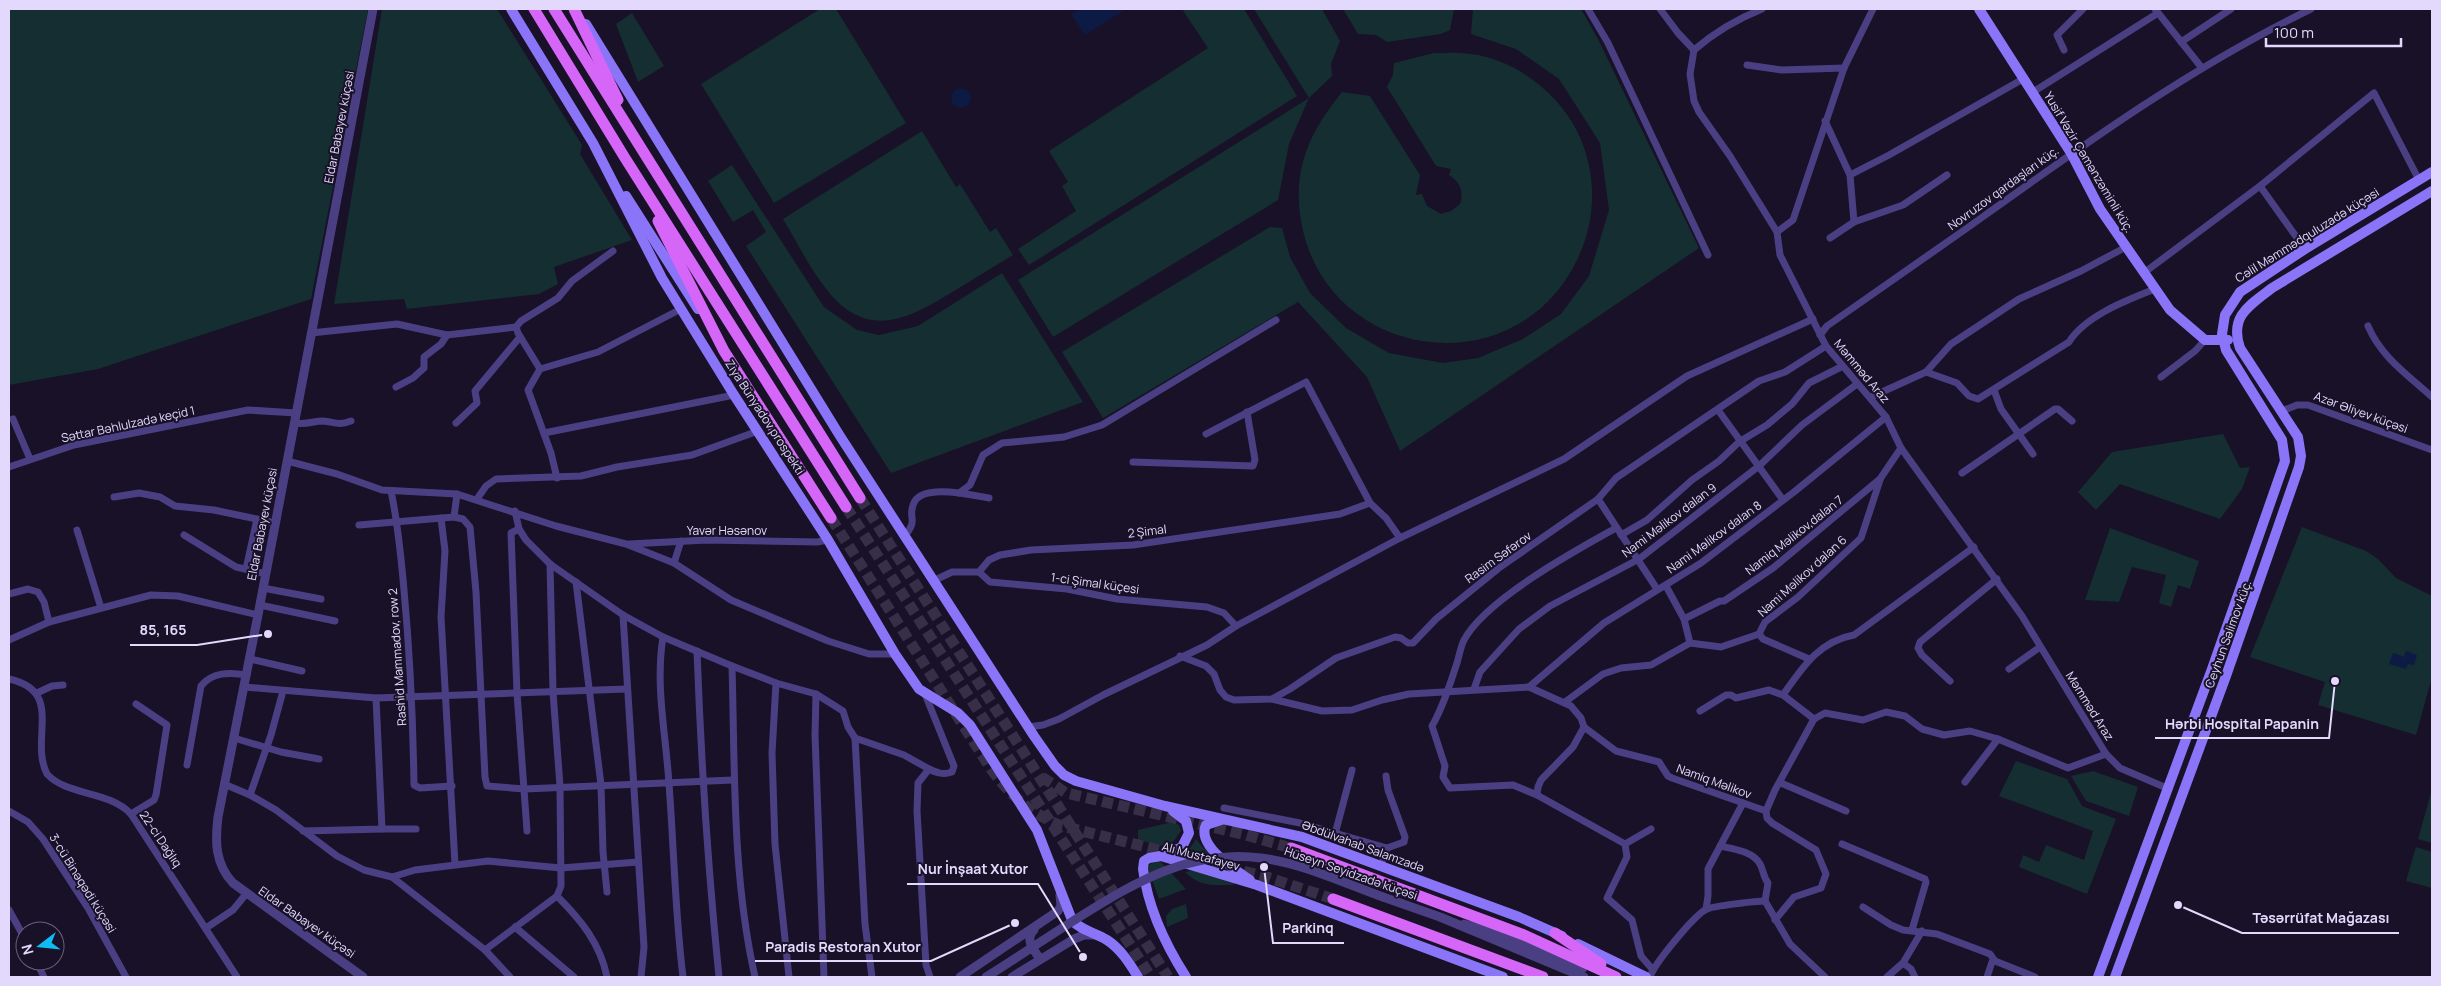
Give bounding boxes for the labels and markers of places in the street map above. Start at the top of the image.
callout: 85, 165 [130,616,197,645]
callout: Hərbi Hospital Papanin [2155,709,2329,738]
callout: Nur İnşaat Xutor [907,855,1038,884]
callout: Təsərrüfat Mağazası [2242,904,2399,933]
callout: Parkinq [1273,914,1344,943]
callout: Paradis Restoran Xutor [755,932,931,961]

